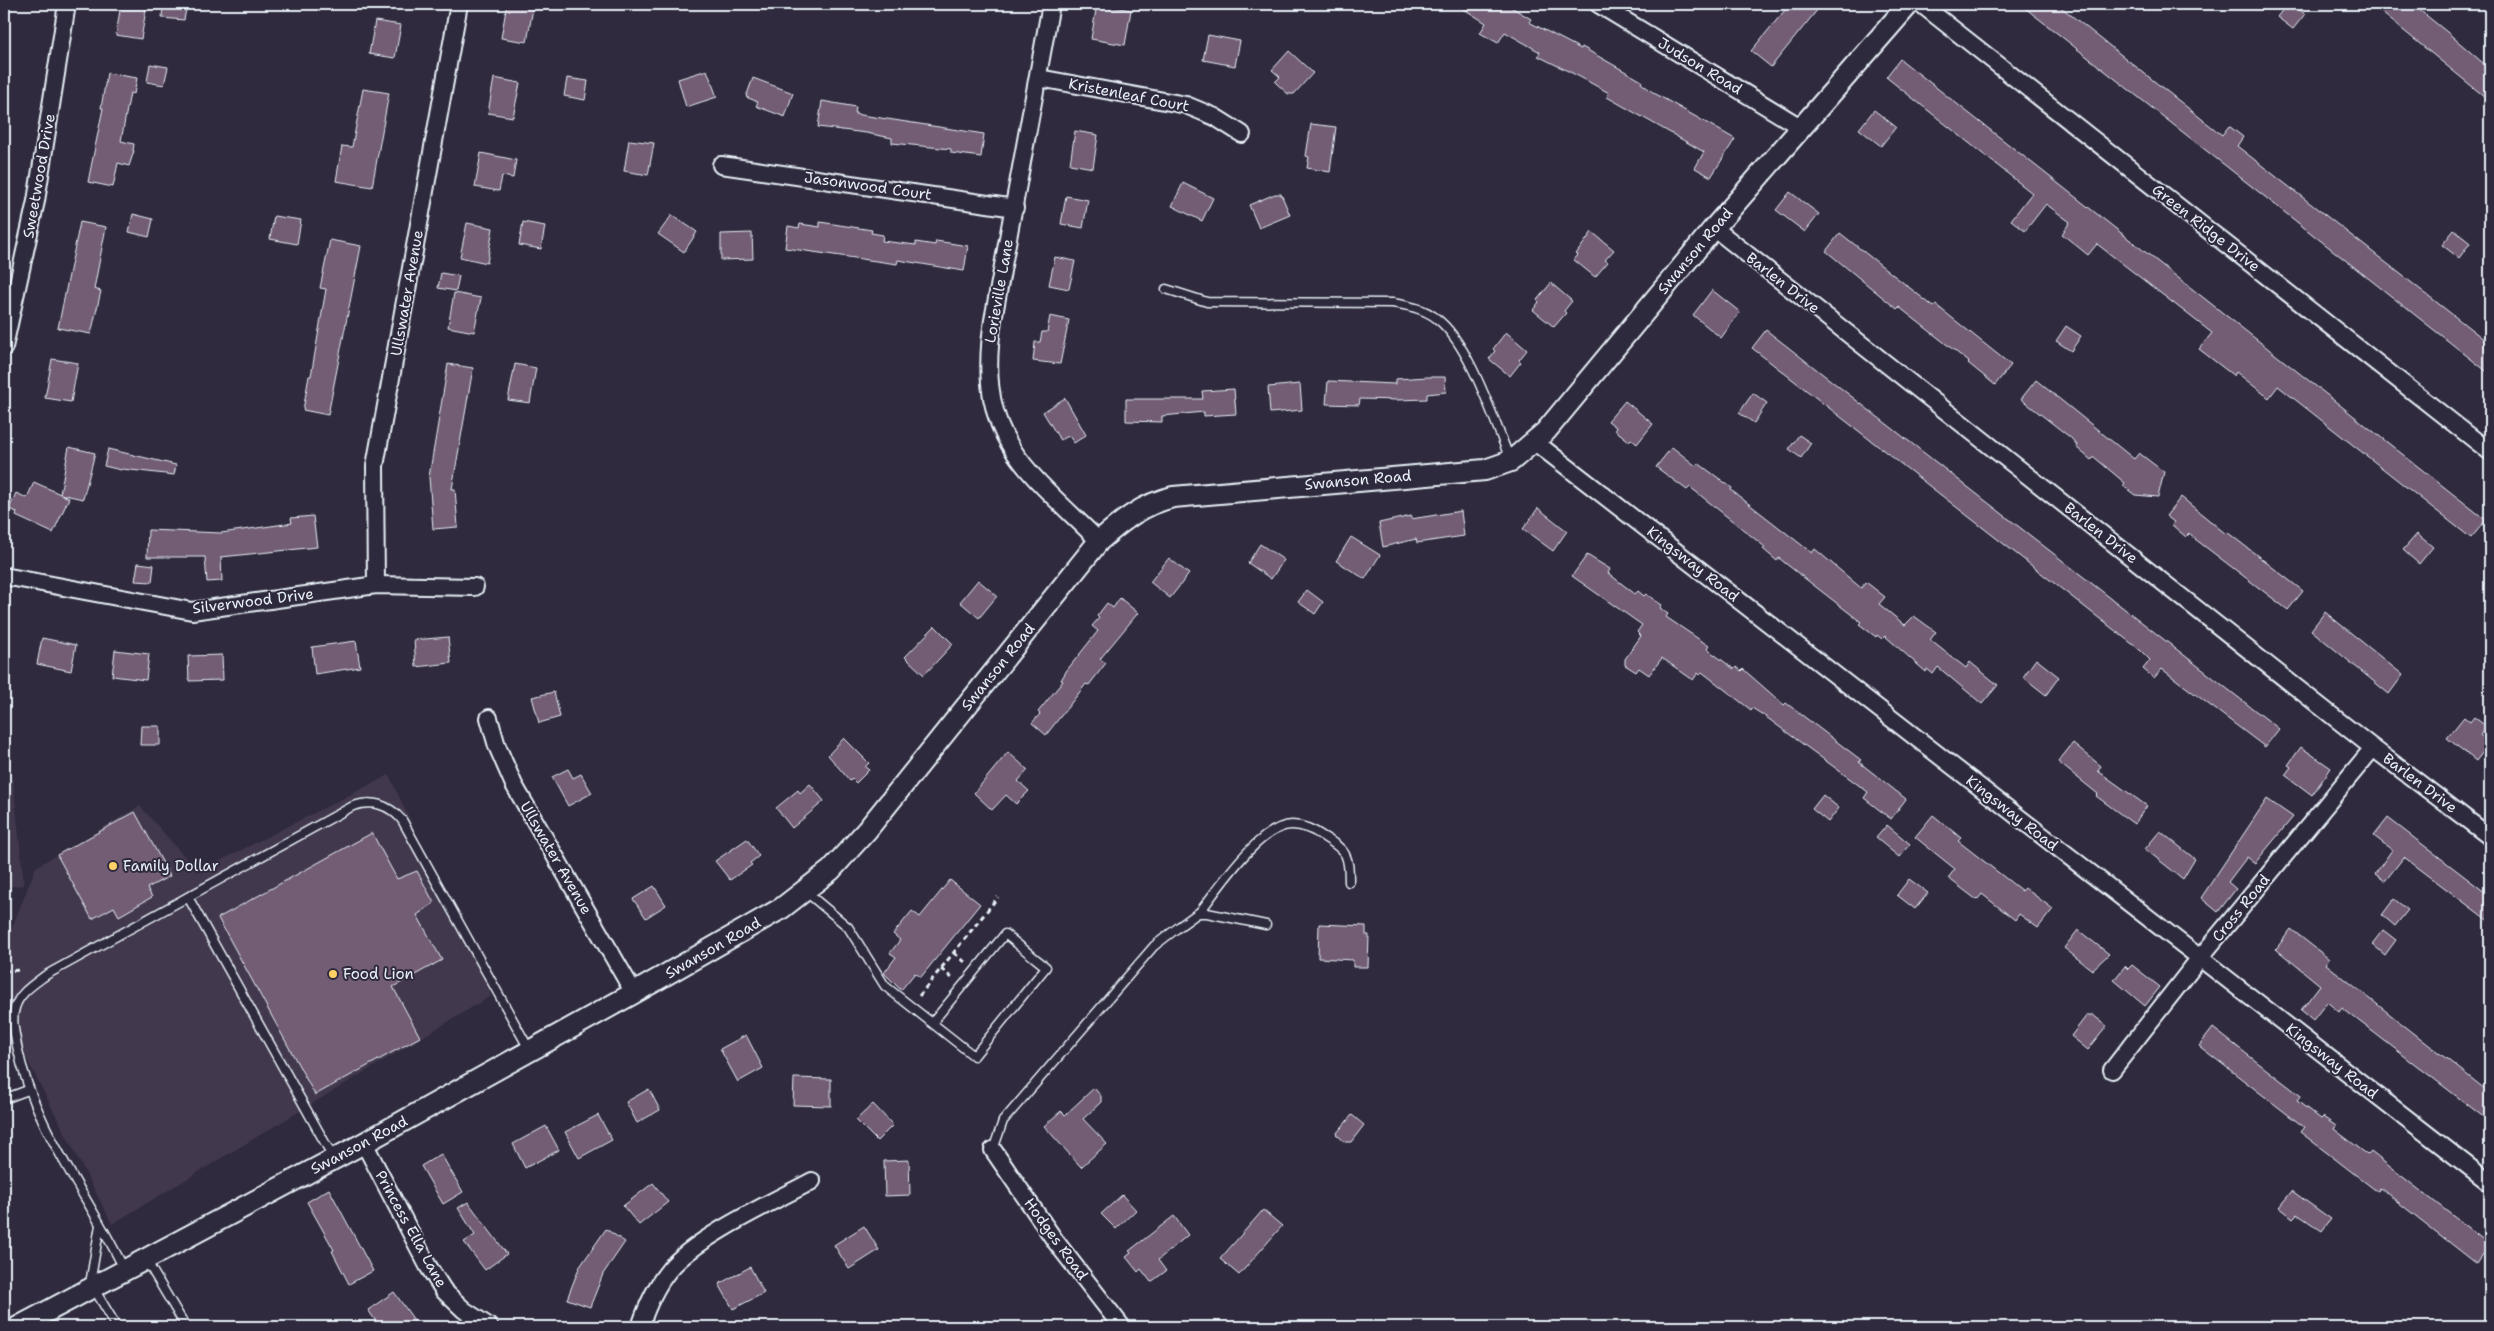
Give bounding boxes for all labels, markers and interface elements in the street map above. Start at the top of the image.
street label: Judson Road [1654,33,1746,99]
street label: Kristenleaf Court [1067,73,1191,117]
street label: Sweetwood Drive [18,112,60,240]
street label: Jasonwood Court [803,167,933,205]
street label: Green Ridge Drive [2148,180,2264,276]
street label: Swanson Road [1653,203,1737,298]
street label: Ullswater Avenue [386,228,428,358]
street label: Lorieville Lane [980,237,1018,345]
street label: Barlen Drive [1742,248,1824,318]
street label: Swanson Road [1304,465,1413,495]
street label: Barlen Drive [2060,498,2142,568]
street label: Kingsway Road [1643,522,1744,607]
street label: Silverwood Drive [191,584,315,618]
street label: Swanson Road [957,619,1040,715]
street label: Barlen Drive [2379,748,2461,818]
street label: Kingsway Road [1962,771,2063,856]
street label: Ullswater Avenue [515,798,597,918]
place label: Family Dollar [123,856,219,876]
marker: Family Dollar [107,860,119,872]
street label: Cross Road [2208,870,2275,946]
street label: Swanson Road [662,912,765,983]
place label: Food Lion [343,964,414,984]
marker: Food Lion [327,968,339,980]
street label: Kingsway Road [2282,1019,2383,1104]
street label: Swanson Road [307,1111,411,1179]
street label: Princess Ella Lane [371,1167,451,1291]
street label: Hodges Road [1019,1194,1093,1284]

